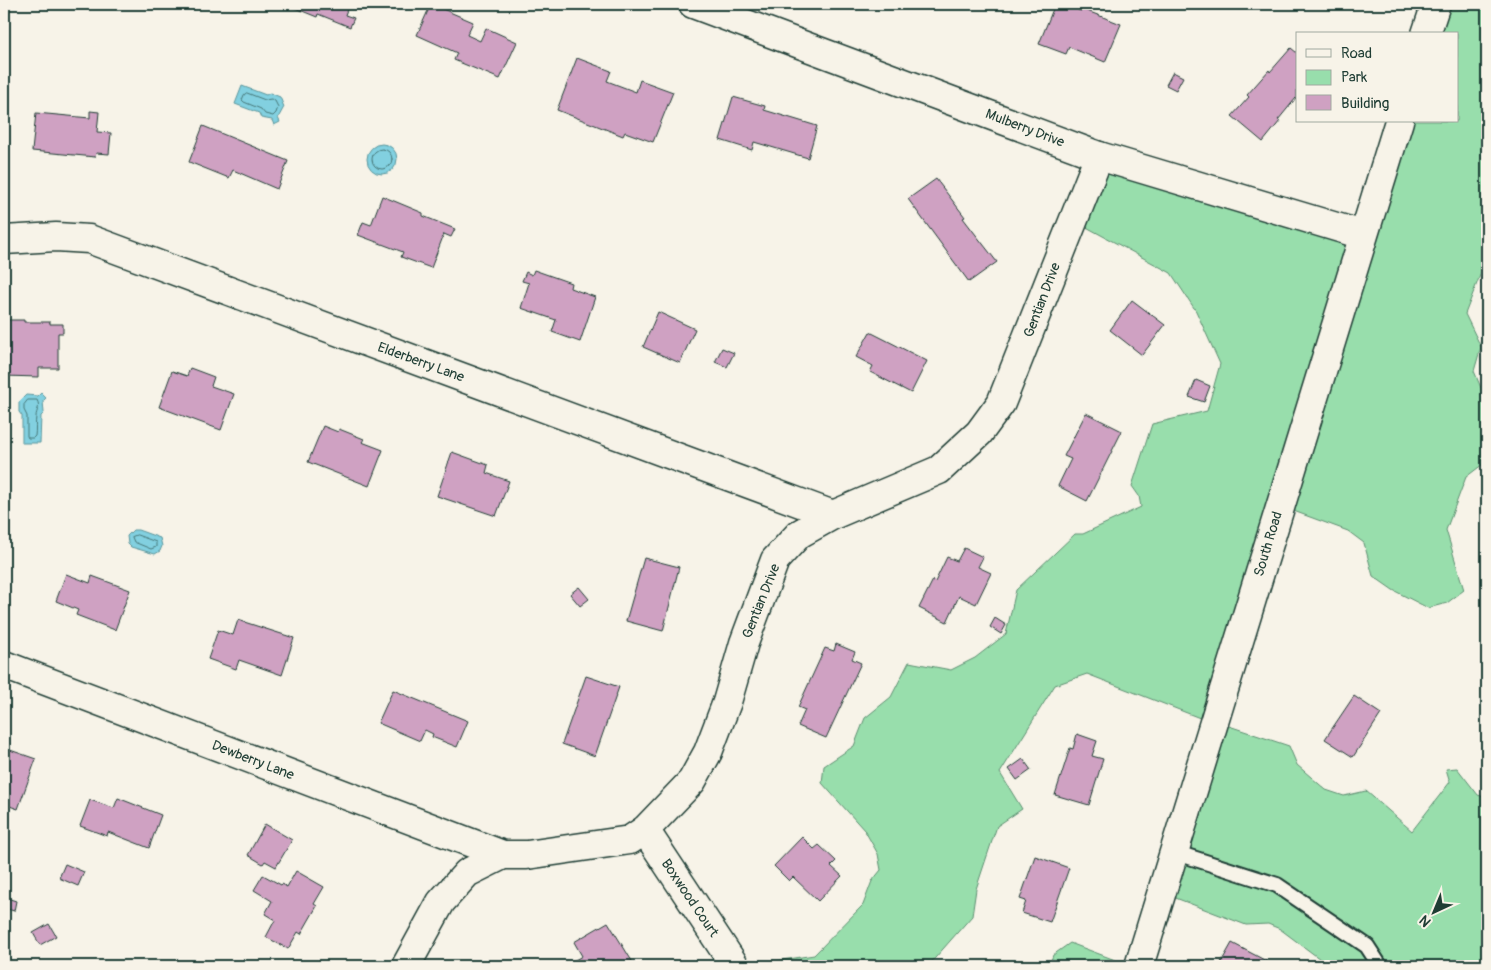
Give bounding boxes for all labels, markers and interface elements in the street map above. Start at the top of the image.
legend [1296,32,1458,122]
text: Road [1341,44,1372,63]
text: Park [1341,68,1368,87]
text: Building [1341,94,1389,113]
street label: Mulberry Drive [983,105,1067,151]
street label: Gentian Drive [1020,260,1064,340]
street label: Elderberry Lane [375,338,467,386]
street label: South Road [1250,509,1286,579]
street label: Gentian Drive [738,561,784,641]
street label: Dewberry Lane [209,737,297,784]
street label: Boxwood Court [658,856,723,941]
north arrow [1408,888,1458,938]
text: N [1416,912,1435,930]

